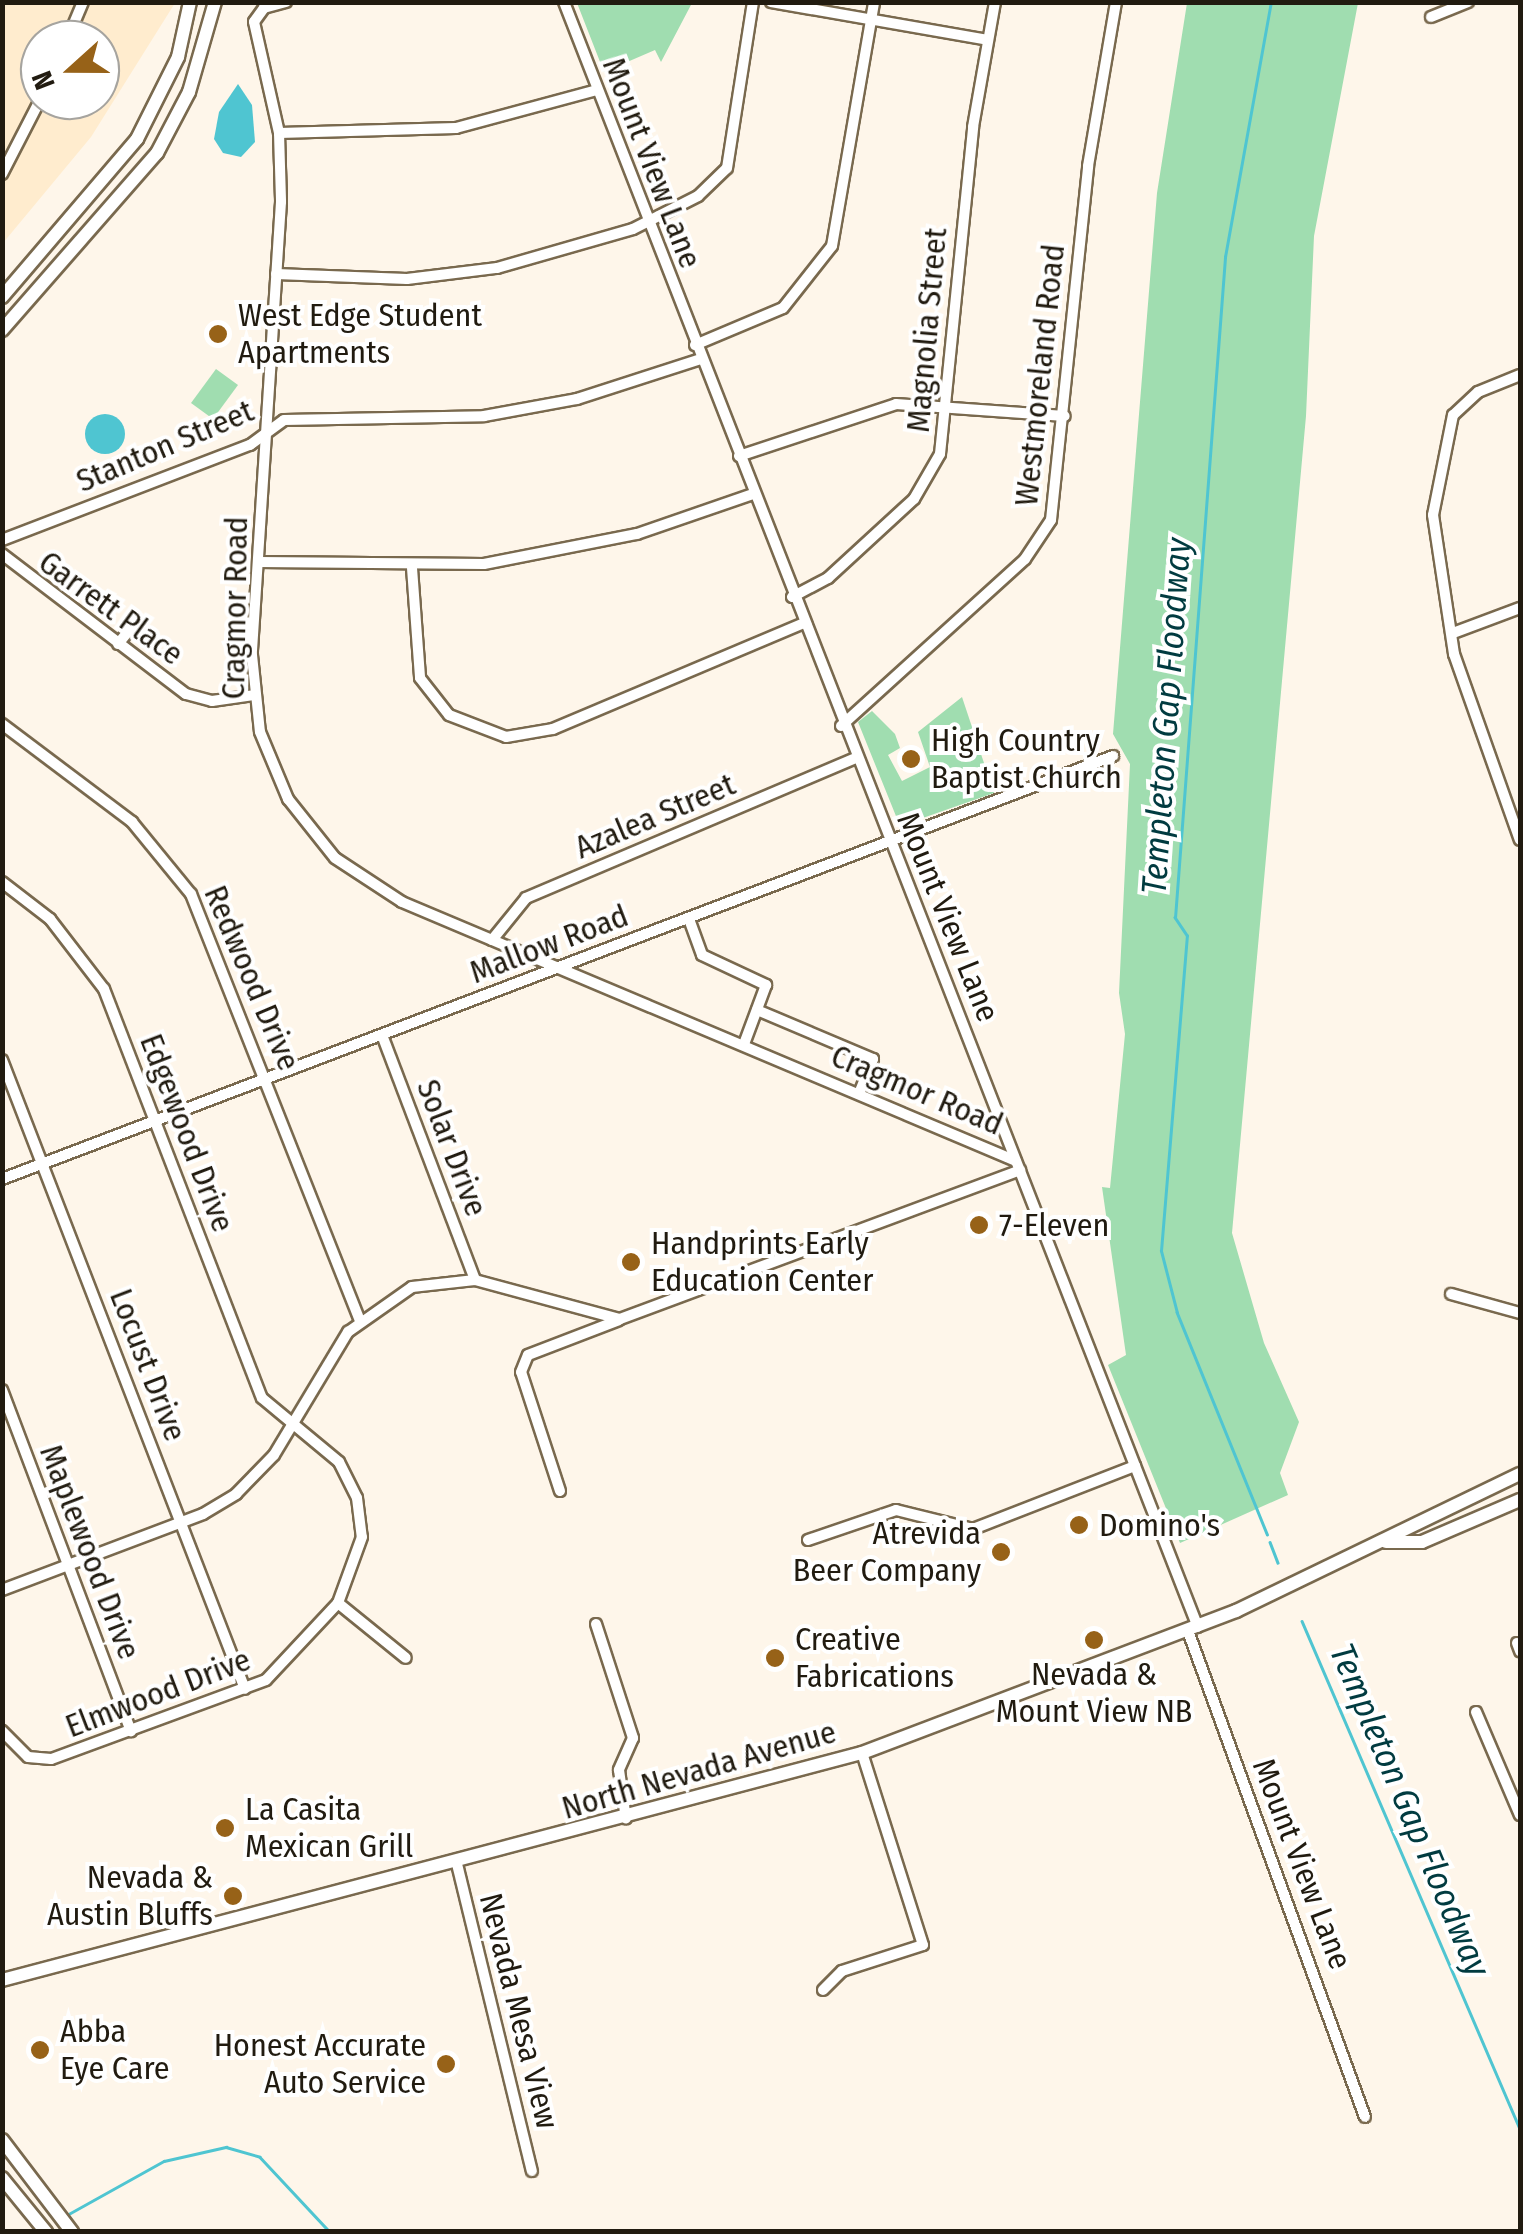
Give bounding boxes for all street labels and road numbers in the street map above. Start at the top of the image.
street label: Mount View Lane [594,52,710,274]
street label: Magnolia Street [899,226,955,434]
street label: Westmoreland Road [1007,242,1073,508]
street label: Stanton Street [71,391,259,501]
street label: Cragmor Road [214,516,256,700]
street label: Garrett Place [31,543,191,673]
street label: Azalea Street [569,765,741,867]
street label: Mount View Lane [889,807,1007,1027]
street label: Redwood Drive [196,880,308,1076]
street label: Mallow Road [464,896,634,992]
street label: Edgewood Drive [132,1029,242,1237]
street label: Cragmor Road [825,1037,1009,1143]
street label: Solar Drive [408,1074,496,1222]
street label: Locust Drive [101,1283,195,1447]
street label: Maplewood Drive [31,1439,149,1665]
street label: Elmwood Drive [60,1640,256,1746]
street label: North Nevada Avenue [558,1712,840,1828]
street label: Mount View Lane [1244,1753,1360,1975]
street label: Nevada Mesa View [471,1889,567,2133]

